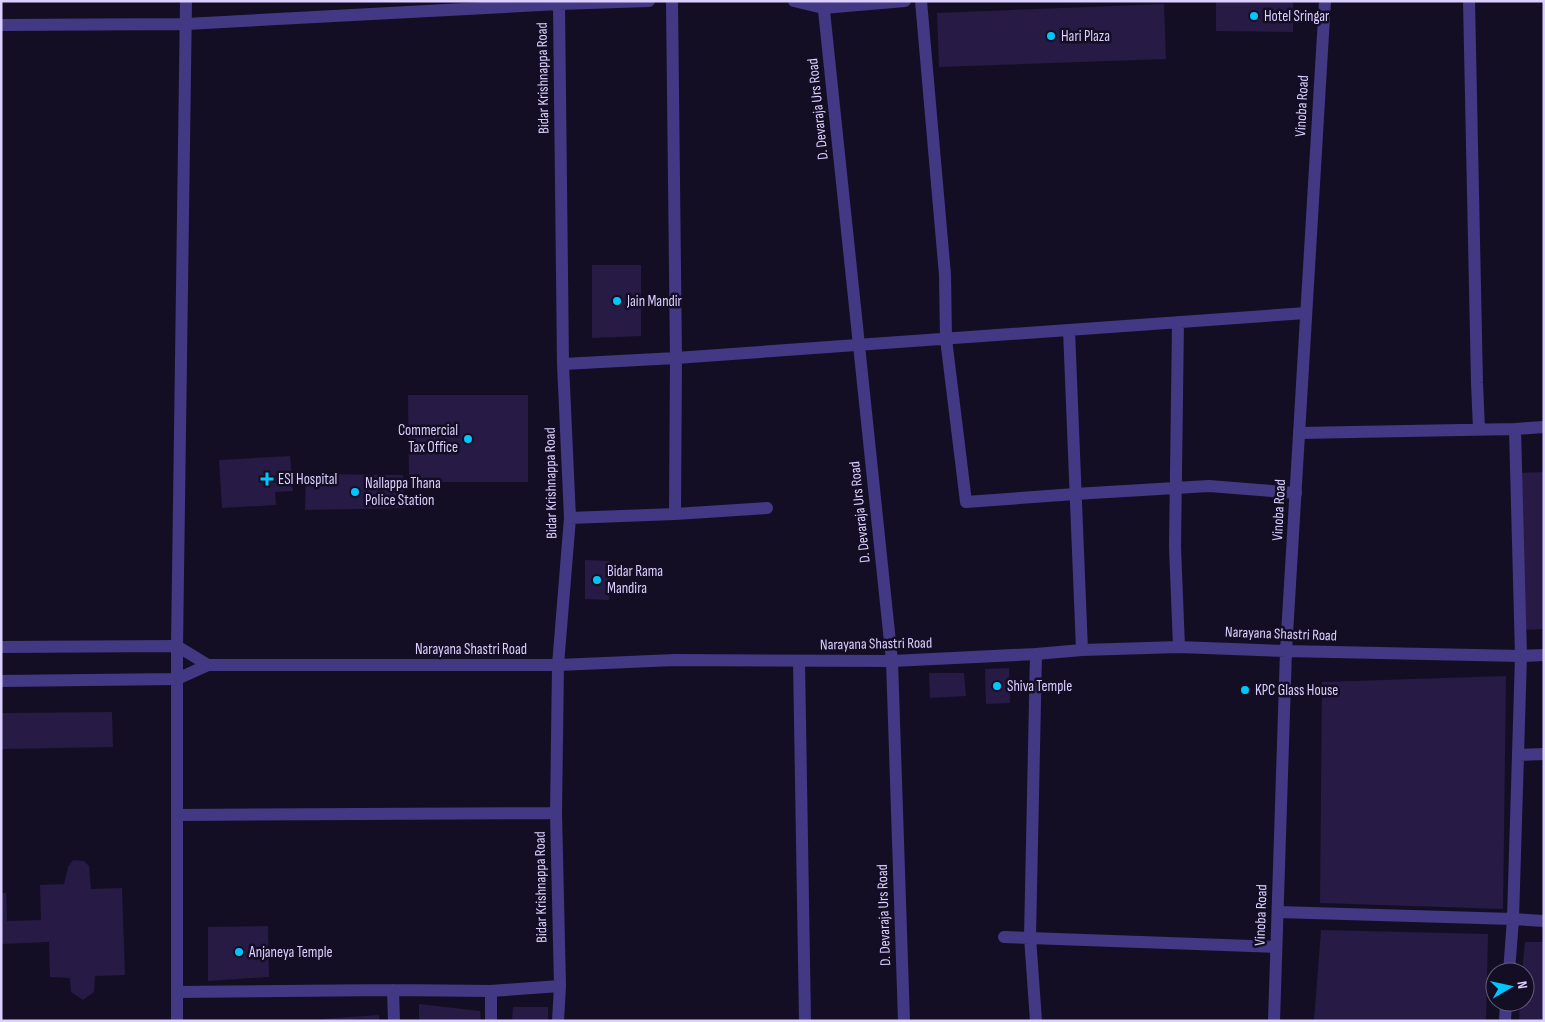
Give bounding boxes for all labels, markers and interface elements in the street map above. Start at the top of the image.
place label: Hotel Sringar [1264,7,1330,26]
marker: Hotel Sringar [1248,10,1260,22]
street label: Bidar Krishnappa Road [533,22,553,134]
place label: Hari Plaza [1061,27,1110,46]
marker: Hari Plaza [1045,30,1057,42]
street label: D. Devaraja Urs Road [803,57,833,161]
street label: Vinoba Road [1291,75,1313,137]
place label: Jain Mandir [626,292,683,311]
marker: Jain Mandir [611,295,623,307]
place label: Commercial Tax Office [398,421,458,457]
street label: Bidar Krishnappa Road [541,427,561,539]
marker: Commercial Tax Office [462,433,474,445]
street label: D. Devaraja Urs Road [845,460,875,564]
place label: ESI Hospital [278,470,337,489]
marker: ESI Hospital [260,472,274,486]
place label: Nallappa Thana Police Station [365,474,441,510]
street label: Vinoba Road [1268,479,1290,541]
marker: Nallappa Thana Police Station [349,486,361,498]
place label: Bidar Rama Mandira [607,562,663,598]
marker: Bidar Rama Mandira [591,574,603,586]
street label: Narayana Shastri Road [1225,623,1337,645]
street label: Narayana Shastri Road [820,634,932,654]
street label: Narayana Shastri Road [415,640,527,659]
place label: Shiva Temple [1007,677,1072,696]
marker: Shiva Temple [991,680,1003,692]
place label: KPC Glass House [1255,681,1338,700]
marker: KPC Glass House [1239,684,1251,696]
street label: Bidar Krishnappa Road [531,831,551,943]
street label: D. Devaraja Urs Road [873,864,895,966]
street label: Vinoba Road [1250,884,1272,946]
place label: Anjaneya Temple [248,943,332,962]
marker: Anjaneya Temple [233,946,245,958]
north arrow [1485,962,1535,1012]
text: N [1513,980,1531,990]

